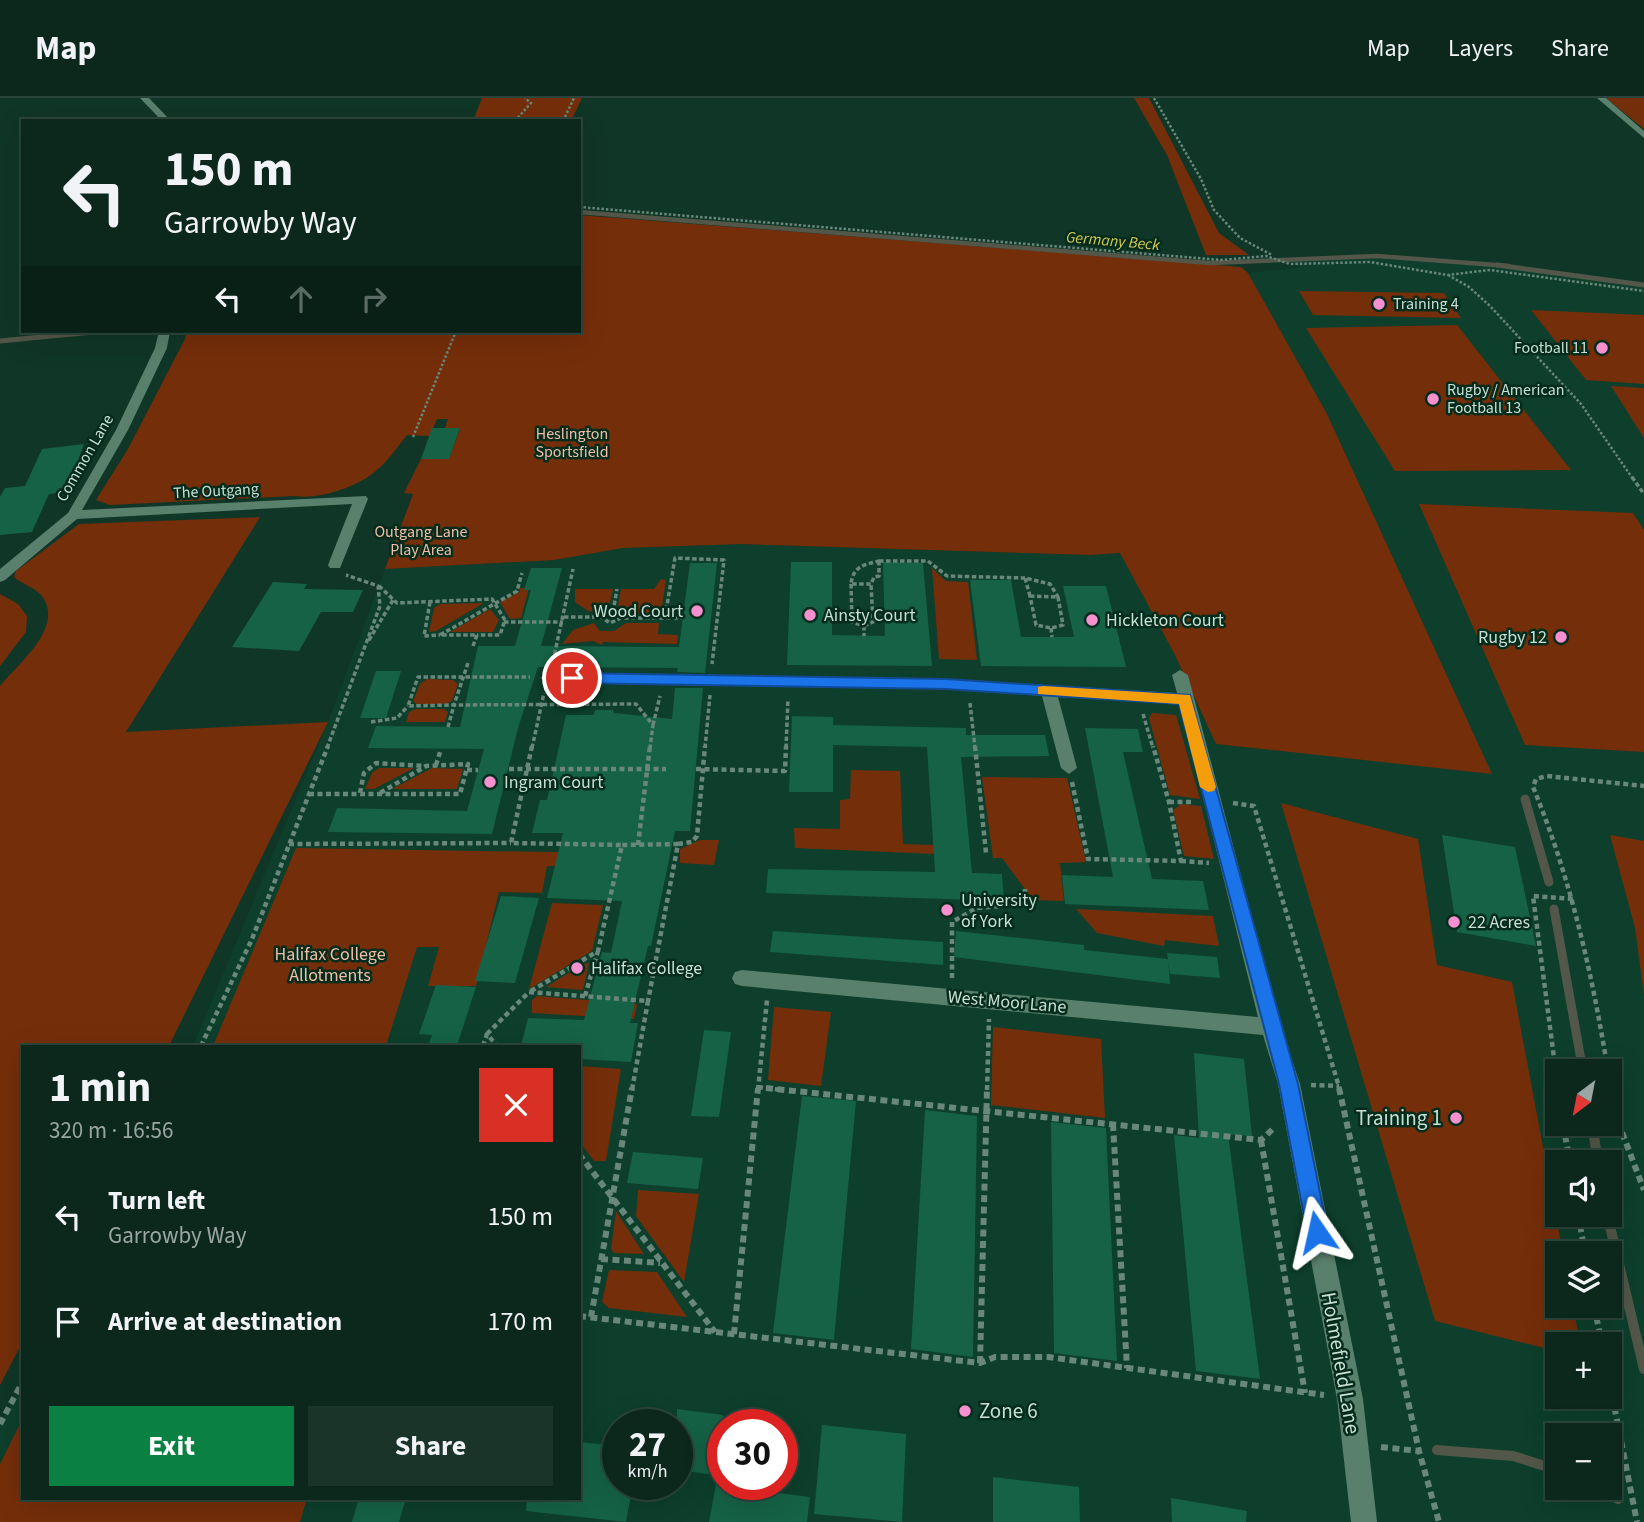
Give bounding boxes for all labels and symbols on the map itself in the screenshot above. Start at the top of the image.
water label: Germany Beck [1065,226,1161,256]
place label: Training 4 [1393,293,1459,315]
marker: Training 4 [1371,296,1387,312]
place label: Football 11 [1514,337,1588,359]
marker: Football 11 [1594,340,1610,356]
place label: Rugby / American Football 13 [1447,379,1564,419]
marker: Rugby / American Football 13 [1425,391,1441,407]
street label: Common Lane [51,410,119,506]
park label: Heslington Sportsfield [535,423,609,463]
street label: The Outgang [173,478,259,504]
park label: Outgang Lane Play Area [375,521,468,561]
place label: Wood Court [594,599,683,624]
marker: Wood Court [689,603,705,619]
place label: Ainsty Court [824,603,915,628]
marker: Ainsty Court [802,607,818,623]
place label: Hickleton Court [1106,608,1224,633]
marker: Hickleton Court [1084,612,1100,628]
place label: Rugby 12 [1478,625,1547,650]
marker: Rugby 12 [1553,629,1569,645]
pin [542,648,602,708]
place label: Ingram Court [504,770,603,795]
marker: Ingram Court [482,774,498,790]
place label: University of York [961,888,1037,934]
marker: University of York [939,902,955,918]
place label: 22 Acres [1468,910,1530,935]
marker: 22 Acres [1446,914,1462,930]
park label: Halifax College Allotments [274,942,386,988]
place label: Halifax College [591,956,702,981]
marker: Halifax College [569,960,585,976]
street label: West Moor Lane [947,984,1067,1020]
north arrow [1545,1059,1622,1136]
place label: Training 1 [1356,1103,1442,1133]
marker: Training 1 [1448,1110,1464,1126]
position arrow [1280,1195,1354,1269]
street label: Holmefield Lane [1314,1290,1368,1436]
place label: Zone 6 [979,1396,1038,1426]
marker: Zone 6 [957,1403,973,1419]
speed limit sign: 30 [707,1409,798,1500]

